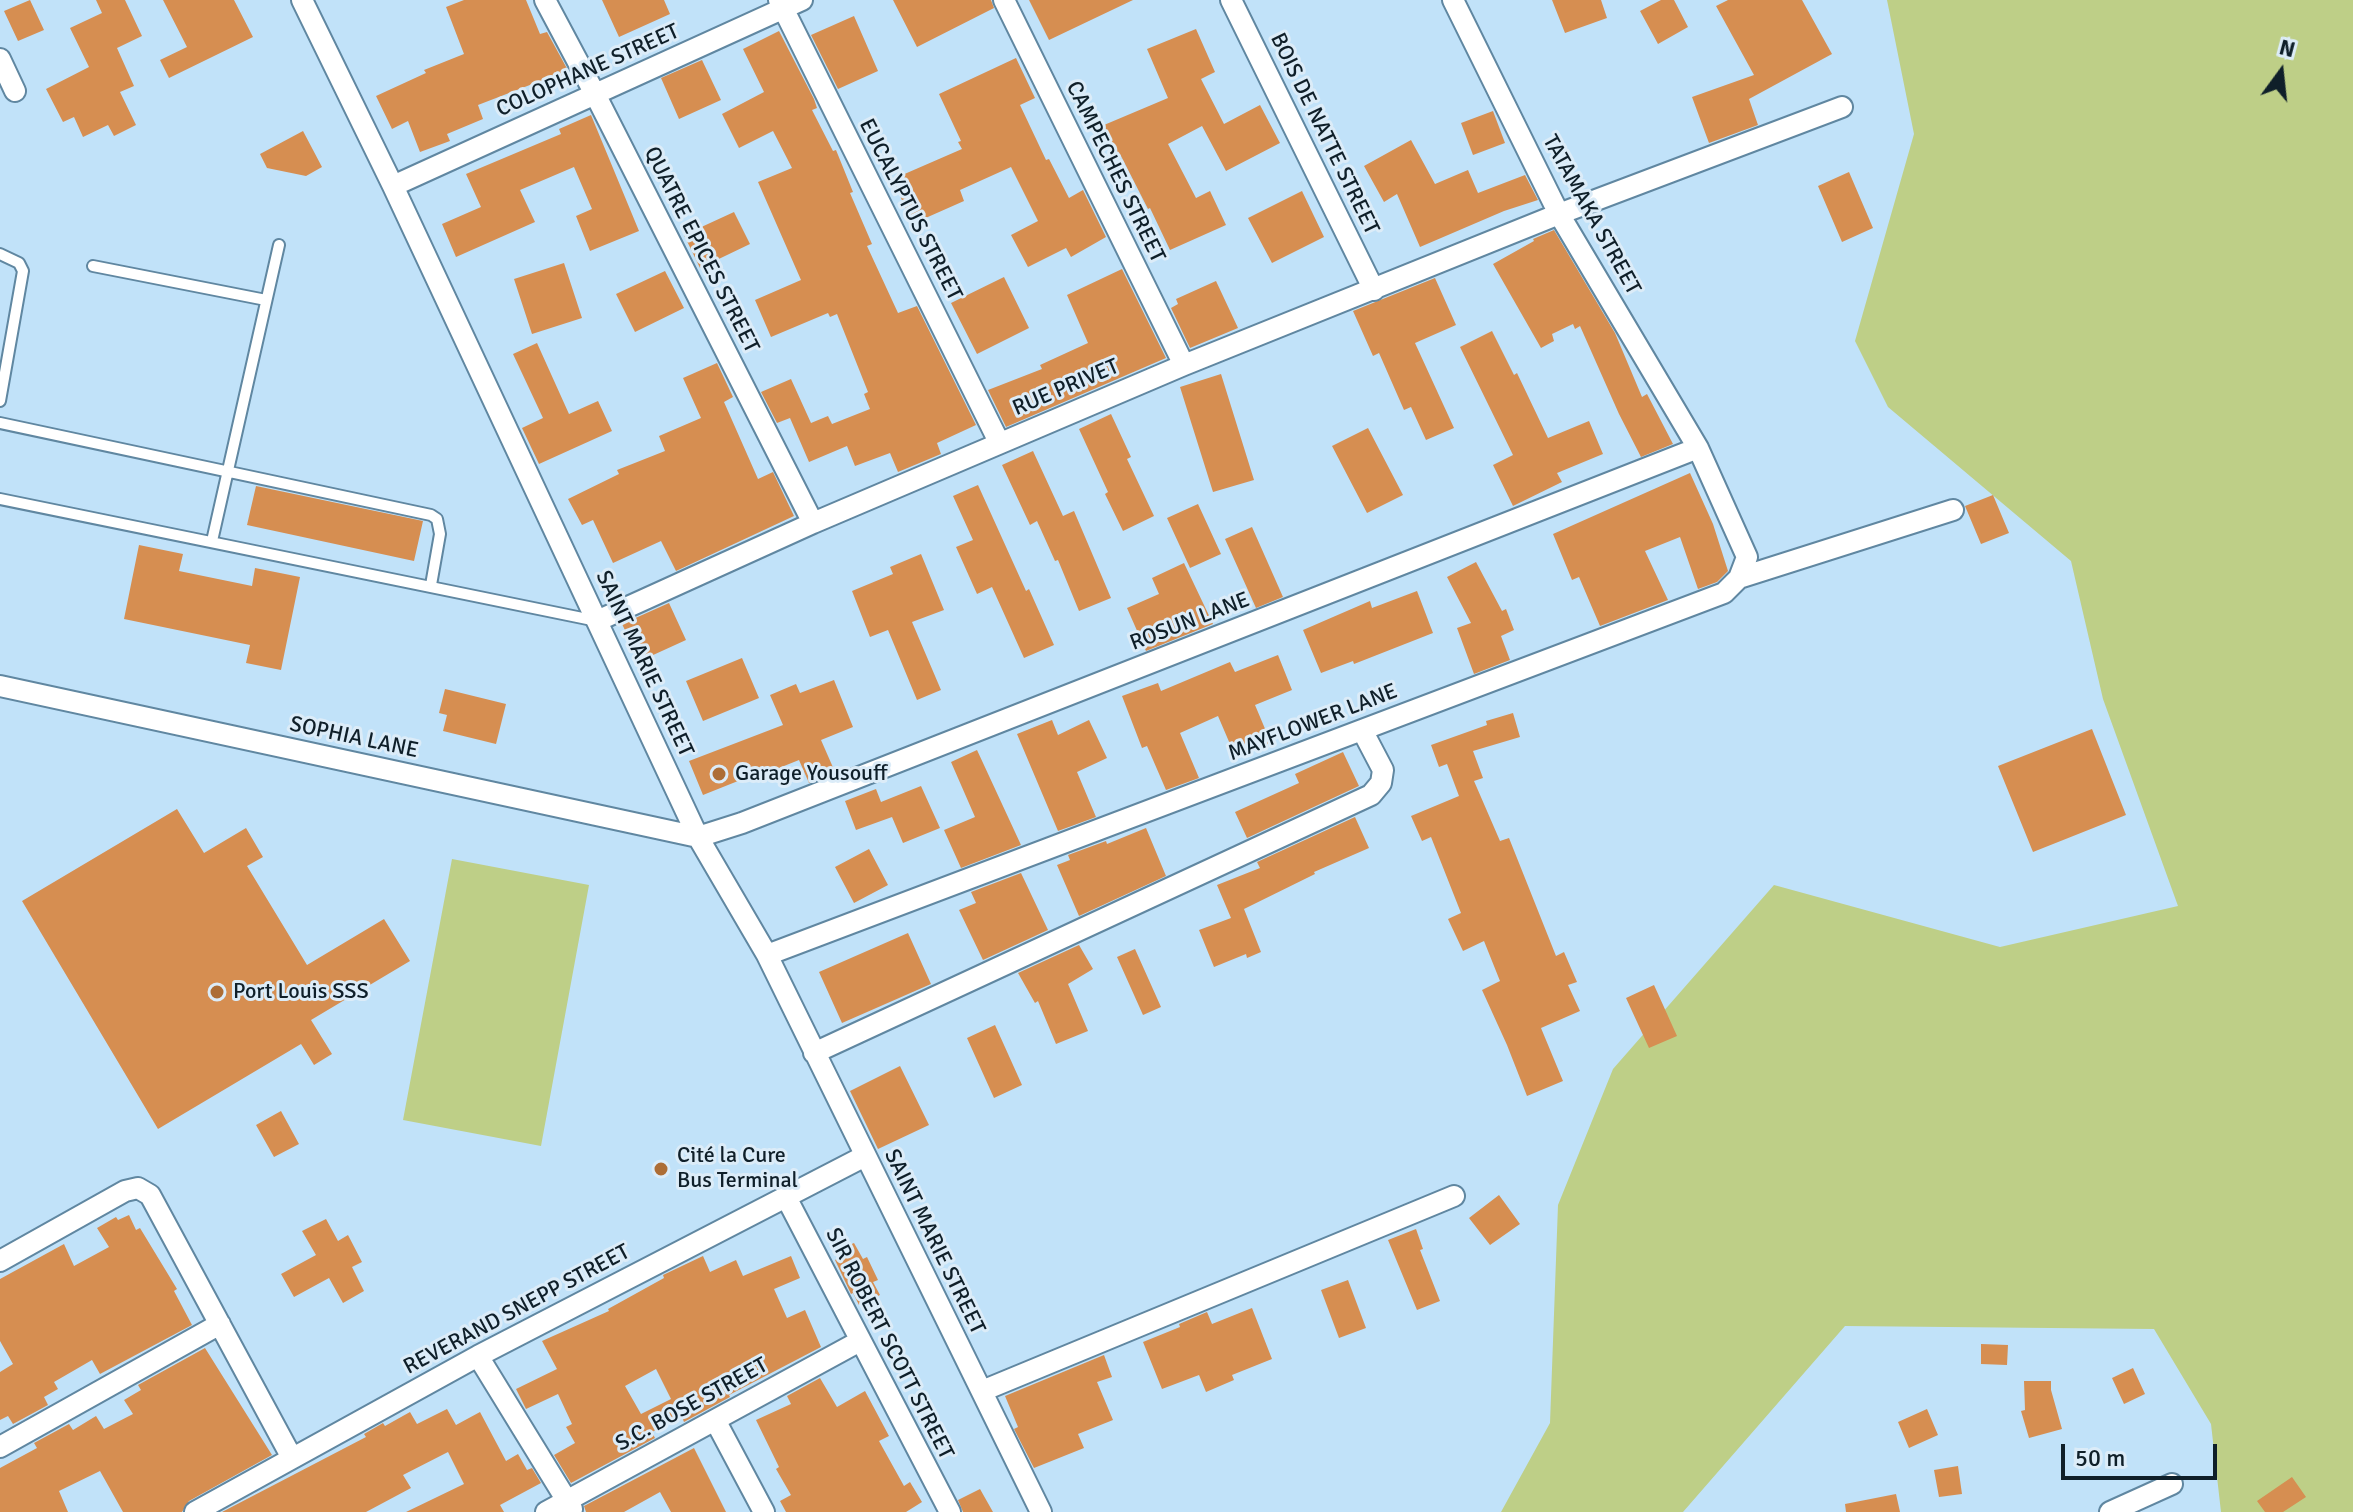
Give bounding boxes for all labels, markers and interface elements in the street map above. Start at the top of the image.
street label: COLOPHANE STREET [492,19,684,123]
street label: BOIS DE NATTE STREET [1264,29,1384,239]
north arrow [2241,32,2321,112]
text: N [2276,33,2298,63]
street label: CAMPECHES STREET [1060,77,1170,267]
street label: EUCALYPTUS STREET [853,115,967,305]
street label: TATAMAKA STREET [1536,131,1646,299]
street label: QUATRE EPICES STREET [638,143,764,357]
street label: RUE PRIVET [1009,354,1123,422]
street label: SAINT MARIE STREET [589,567,699,761]
street label: ROSUN LANE [1126,587,1254,657]
street label: MAYFLOWER LANE [1225,679,1401,767]
street label: SOPHIA LANE [287,711,421,765]
place label: Garage Yousouff [735,761,887,787]
marker: Garage Yousouff [710,765,728,783]
place label: Port Louis SSS [233,979,369,1005]
marker: Port Louis SSS [208,983,226,1001]
place label: Cité la Cure Bus Terminal [677,1143,798,1194]
street label: SAINT MARIE STREET [878,1145,990,1339]
marker: Cité la Cure Bus Terminal [652,1160,670,1178]
street label: SIR ROBERT SCOTT STREET [819,1224,959,1464]
street label: REVERAND SNEPP STREET [399,1239,635,1381]
street label: S.C. BOSE STREET [611,1352,773,1458]
scale bar [2065,1428,2221,1478]
text: 50 m [2075,1443,2125,1473]

